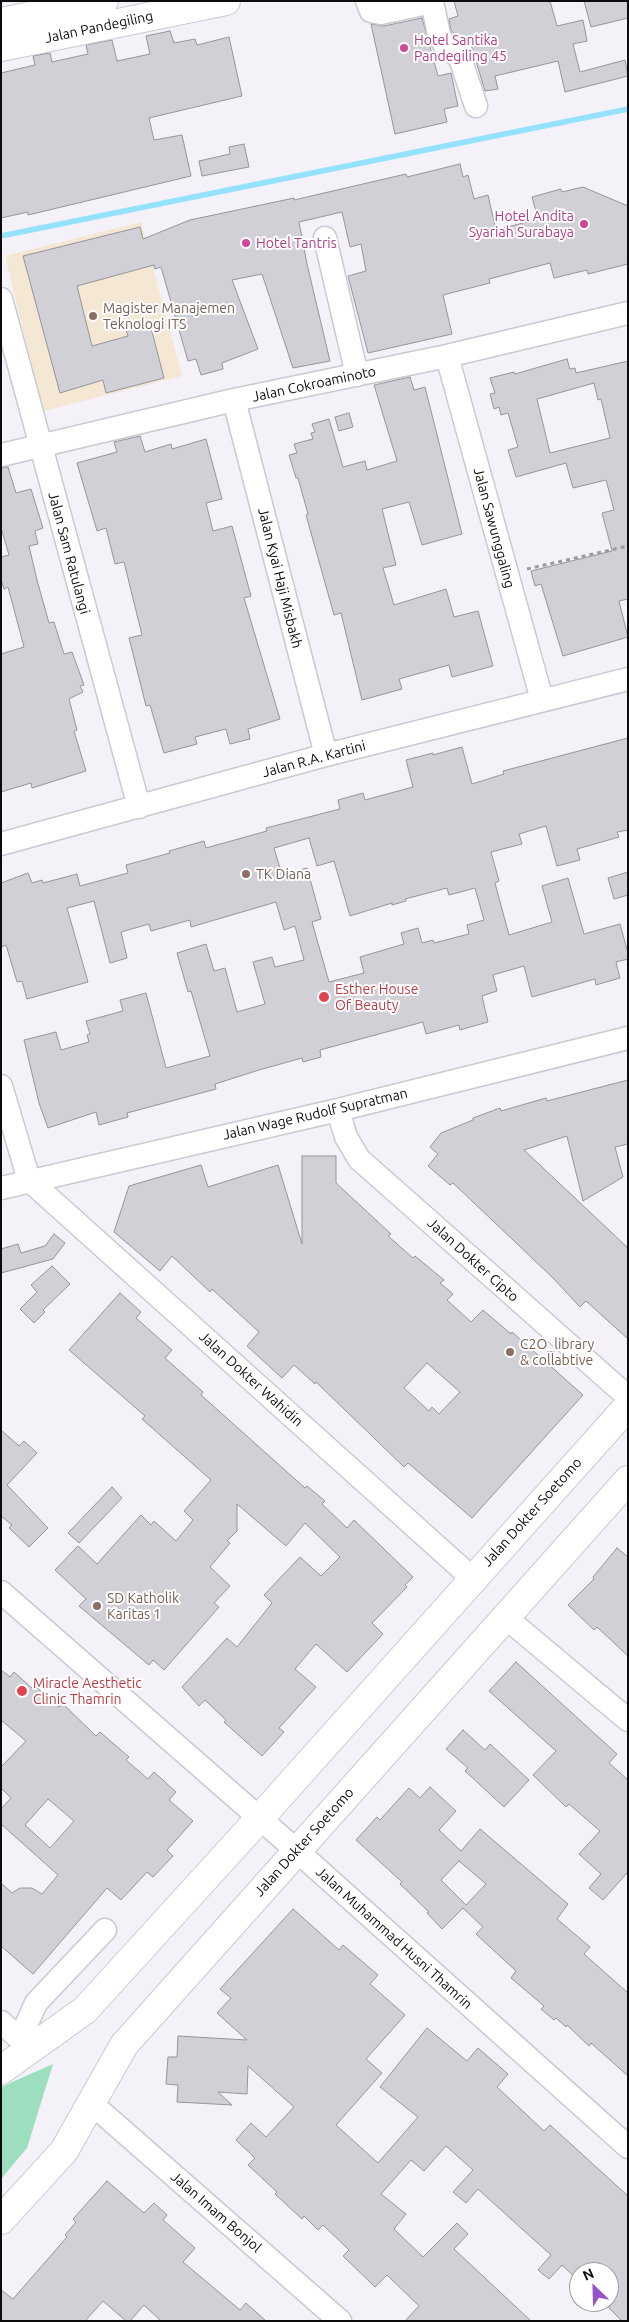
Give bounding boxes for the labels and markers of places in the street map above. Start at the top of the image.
place label: Hotel Santika Pandegiling 45 [414,32,507,64]
marker: Hotel Santika Pandegiling 45 [398,42,410,54]
place label: Hotel Andita Syariah Surabaya [469,208,574,240]
marker: Hotel Andita Syariah Surabaya [578,218,590,230]
place label: Hotel Tantris [256,235,337,251]
marker: Hotel Tantris [240,237,252,249]
place label: Magister Manajemen Teknologi ITS [103,300,235,332]
marker: Magister Manajemen Teknologi ITS [87,310,99,322]
place label: TK Diana [256,866,311,882]
marker: TK Diana [240,868,252,880]
place label: Esther House Of Beauty [335,981,418,1014]
marker: Esther House Of Beauty [317,990,331,1004]
place label: C2O_library & collabtive [520,1336,594,1368]
marker: C2O_library & collabtive [504,1346,516,1358]
place label: SD Katholik Karitas 1 [107,1590,179,1622]
marker: SD Katholik Karitas 1 [91,1600,103,1612]
place label: Miracle Aesthetic Clinic Thamrin [33,1675,142,1708]
marker: Miracle Aesthetic Clinic Thamrin [15,1684,29,1698]

